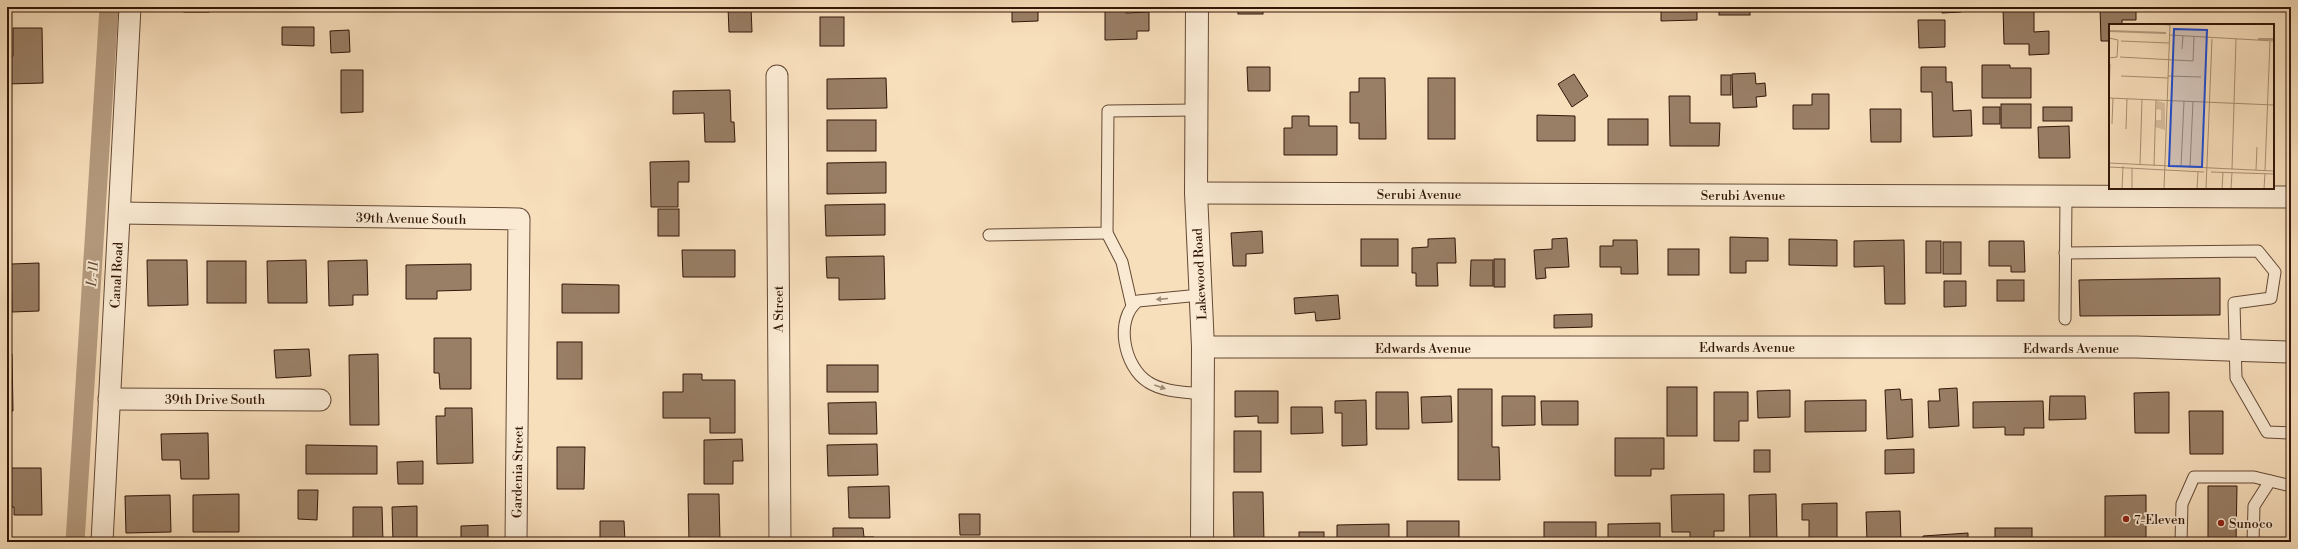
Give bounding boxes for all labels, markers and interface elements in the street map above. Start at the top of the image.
inset map [2109,24,2274,189]
street label: Serubi Avenue [1377,187,1462,203]
street label: Serubi Avenue [1701,188,1786,204]
street label: 39th Avenue South [356,210,467,228]
street label: Lakewood Road [1190,227,1210,320]
street label: Canal Road [107,241,127,309]
water label: L-11 [83,260,103,288]
street label: A Street [771,285,787,333]
one-way arrow [1155,295,1168,302]
street label: Edwards Avenue [1699,340,1796,356]
street label: Edwards Avenue [1375,341,1472,357]
street label: Edwards Avenue [2023,341,2120,357]
one-way arrow [1155,384,1167,390]
street label: 39th Drive South [165,392,266,408]
street label: Gardenia Street [509,425,527,518]
place label: 7-Eleven [2134,512,2185,528]
marker: 7-Eleven [2121,514,2131,524]
place label: Sunoco [2229,516,2273,532]
marker: Sunoco [2216,518,2226,528]

